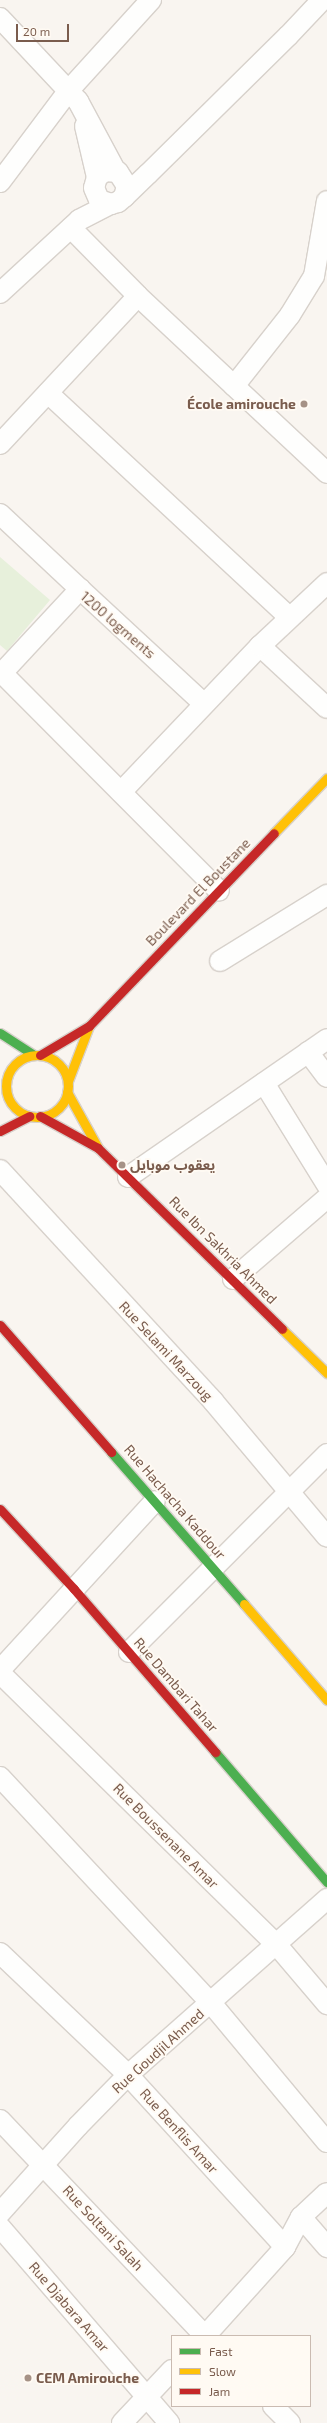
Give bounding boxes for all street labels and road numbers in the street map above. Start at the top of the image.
street label: 1200 logments [77,588,159,662]
street label: Boulevard El Boustane [142,835,254,949]
street label: Rue Ibn Sakhria Ahmed [166,1193,280,1307]
street label: Rue Selami Marzoug [116,1298,216,1404]
street label: Rue Hachacha Kaddour [121,1441,229,1563]
street label: Rue Dambari Tahar [130,1634,222,1736]
street label: Rue Boussenane Amar [110,1780,222,1892]
street label: Rue Goudjil Ahmed [108,2005,208,2097]
street label: Rue Benflis Amar [136,2085,222,2177]
street label: Rue Soltani Salah [59,2182,147,2274]
street label: Rue Djabara Amar [25,2258,113,2356]

